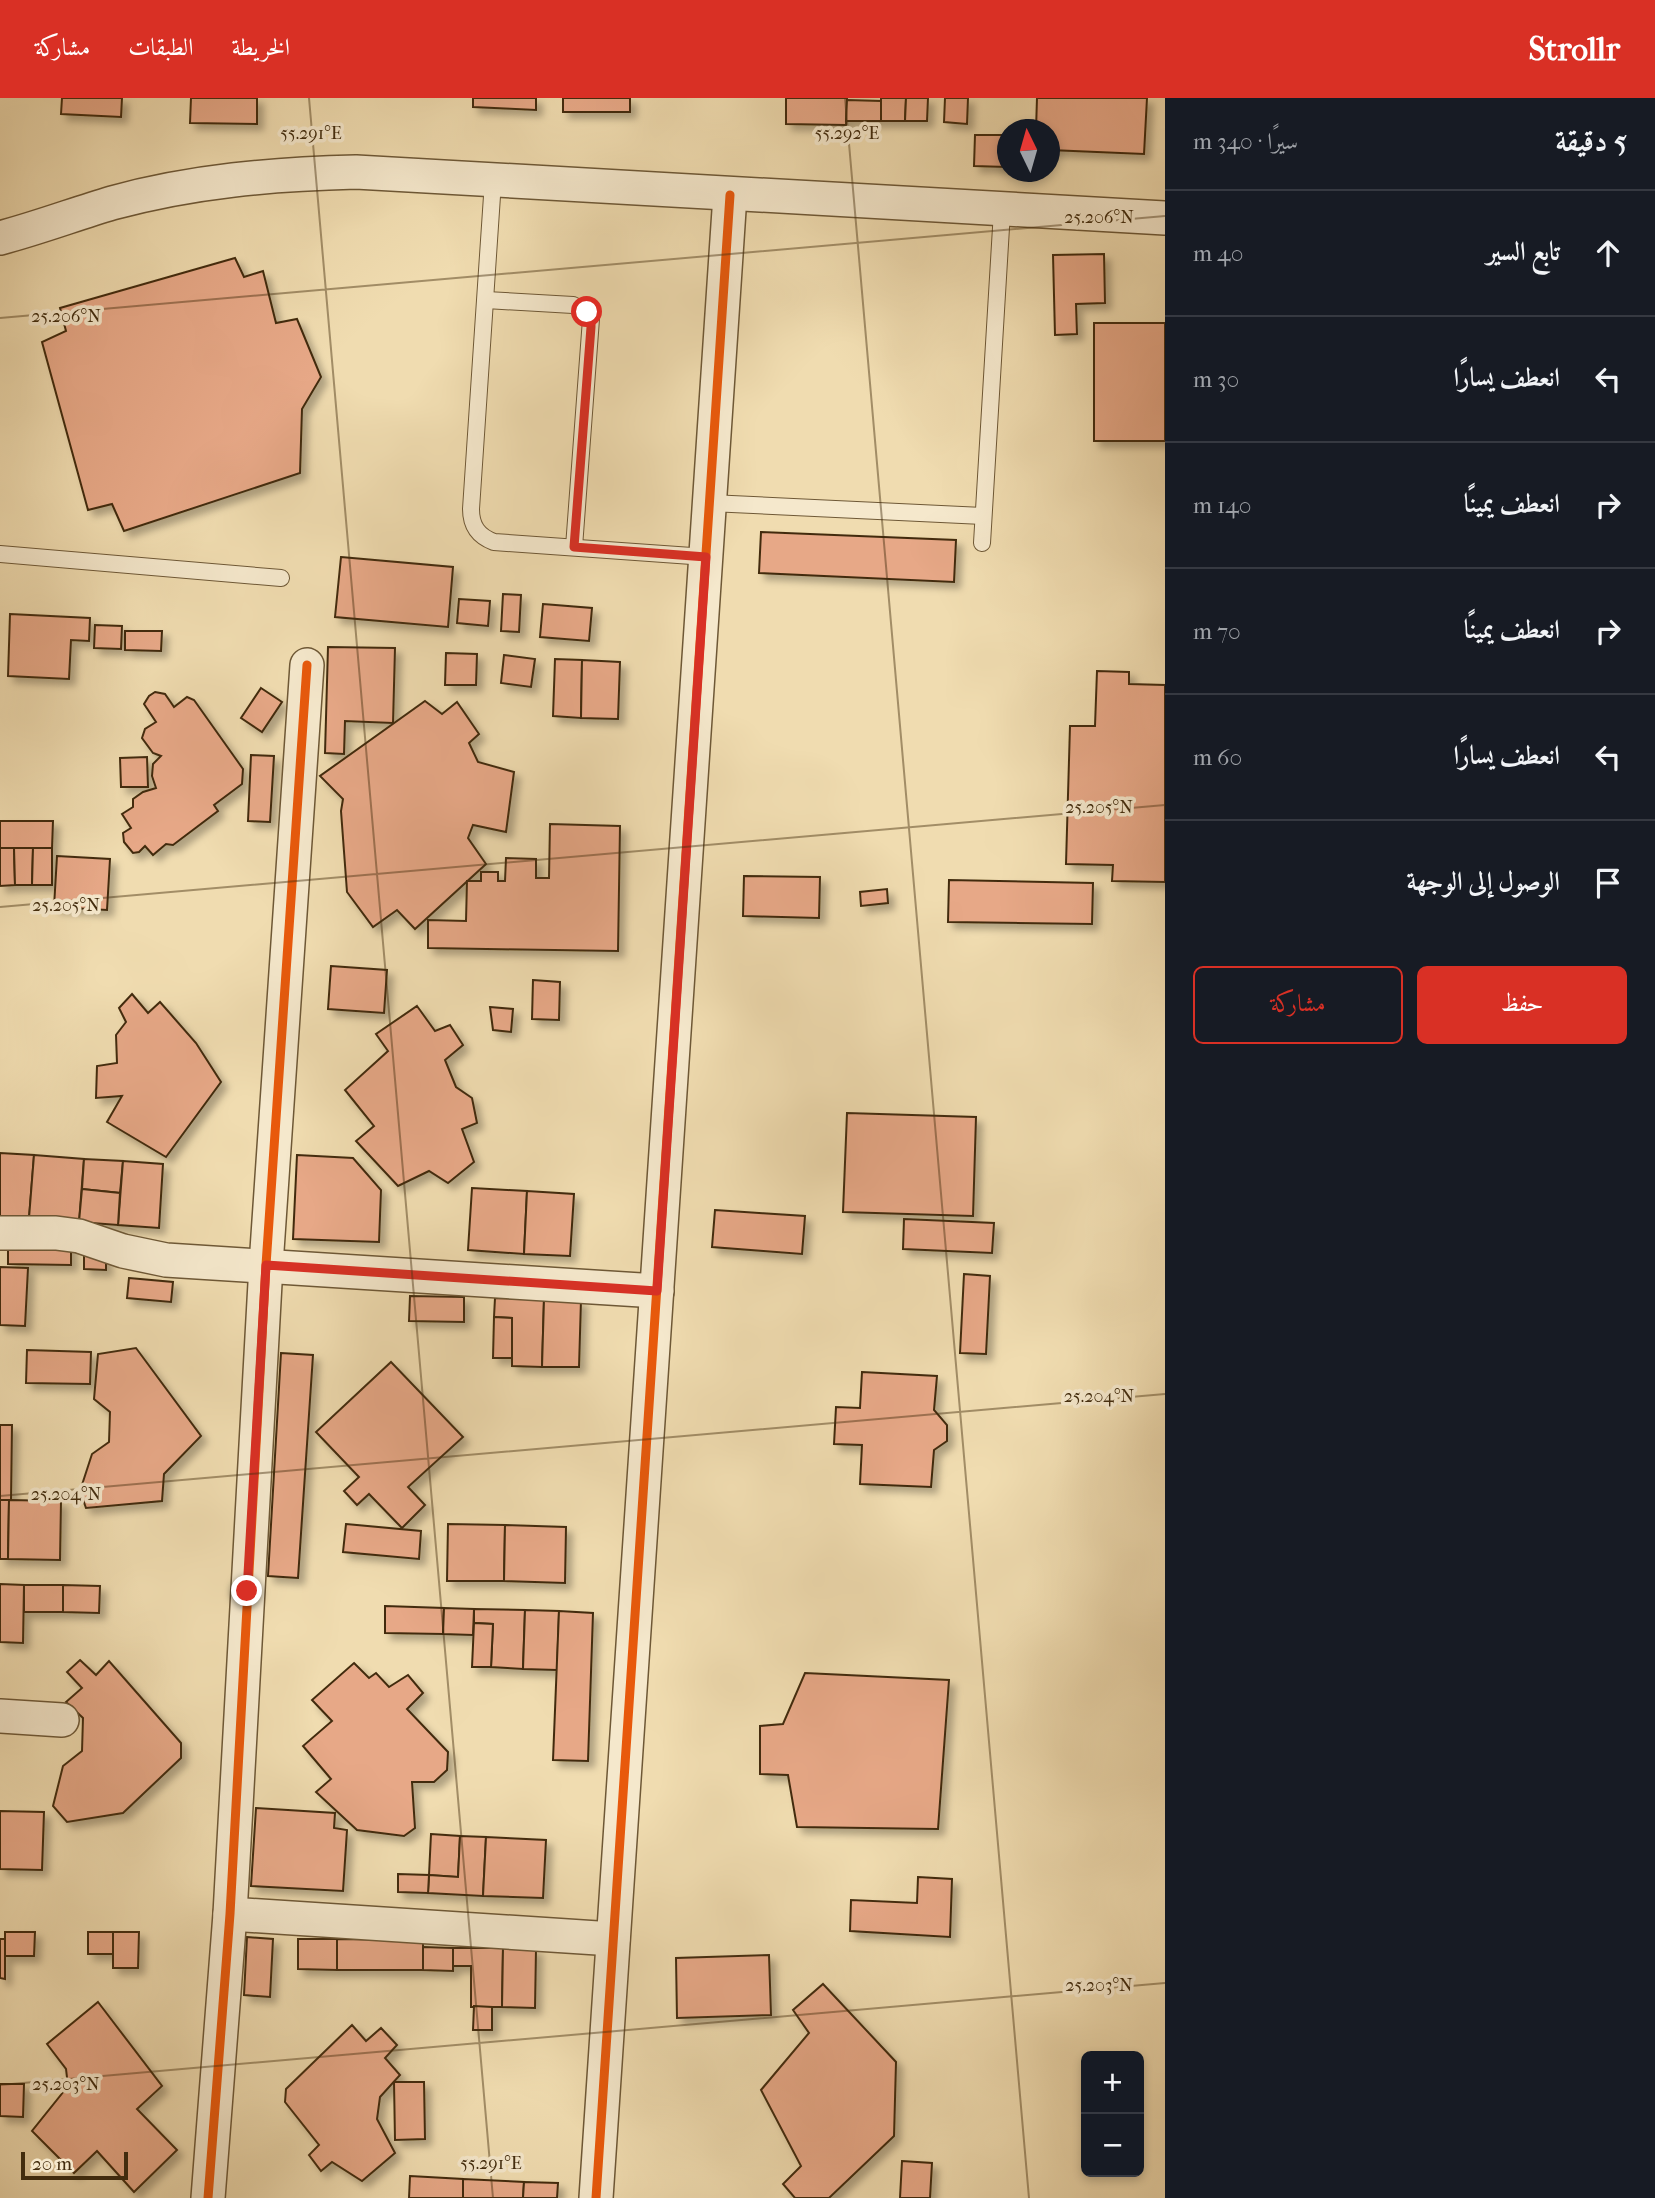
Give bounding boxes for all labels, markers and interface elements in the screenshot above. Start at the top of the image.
text: Strollr [1529,30,1620,69]
text: مشاركة [35,33,90,61]
text: الطبقات [128,33,194,61]
text: الخريطة [232,33,290,61]
north arrow [997,119,1060,182]
text: 55.291°E [280,123,342,144]
text: 55.292°E [815,123,879,144]
text: 5 دقيقة [1555,124,1627,159]
text: سيرًا · 340 m [1193,128,1298,155]
text: 25.206°N [1064,207,1134,228]
icon: ahead [1589,234,1627,272]
text: تابع السير [1487,236,1560,267]
text: 40 m [1193,240,1243,267]
route start [571,296,602,327]
text: 25.206°N [31,306,101,327]
icon: left [1589,360,1627,398]
text: انعطف يسارًا [1453,362,1560,393]
text: 30 m [1193,366,1239,393]
icon: right [1589,486,1627,524]
text: انعطف يمينًا [1464,488,1560,519]
text: 140 m [1193,492,1252,519]
icon: right [1589,612,1627,650]
text: انعطف يمينًا [1464,614,1560,645]
text: 70 m [1193,618,1241,645]
icon: left [1589,738,1627,776]
text: انعطف يسارًا [1453,740,1560,771]
text: 60 m [1193,744,1242,771]
text: 25.205°N [1065,797,1133,818]
icon: arrive [1589,864,1627,902]
text: الوصول إلى الوجهة [1406,866,1560,897]
text: 25.205°N [32,895,100,916]
button: مشاركة [1193,966,1403,1044]
button: حفظ [1417,966,1627,1044]
text: 25.204°N [1064,1386,1135,1407]
text: 25.204°N [31,1484,102,1505]
route end [231,1575,262,1606]
text: 25.203°N [1065,1975,1133,1996]
map controls [1081,2051,1144,2177]
button: + [1081,2051,1144,2114]
text: 25.203°N [32,2074,100,2095]
button: − [1081,2114,1144,2177]
scale bar [21,2149,128,2181]
text: 20 m [32,2153,72,2175]
text: 55.291°E [460,2153,522,2174]

